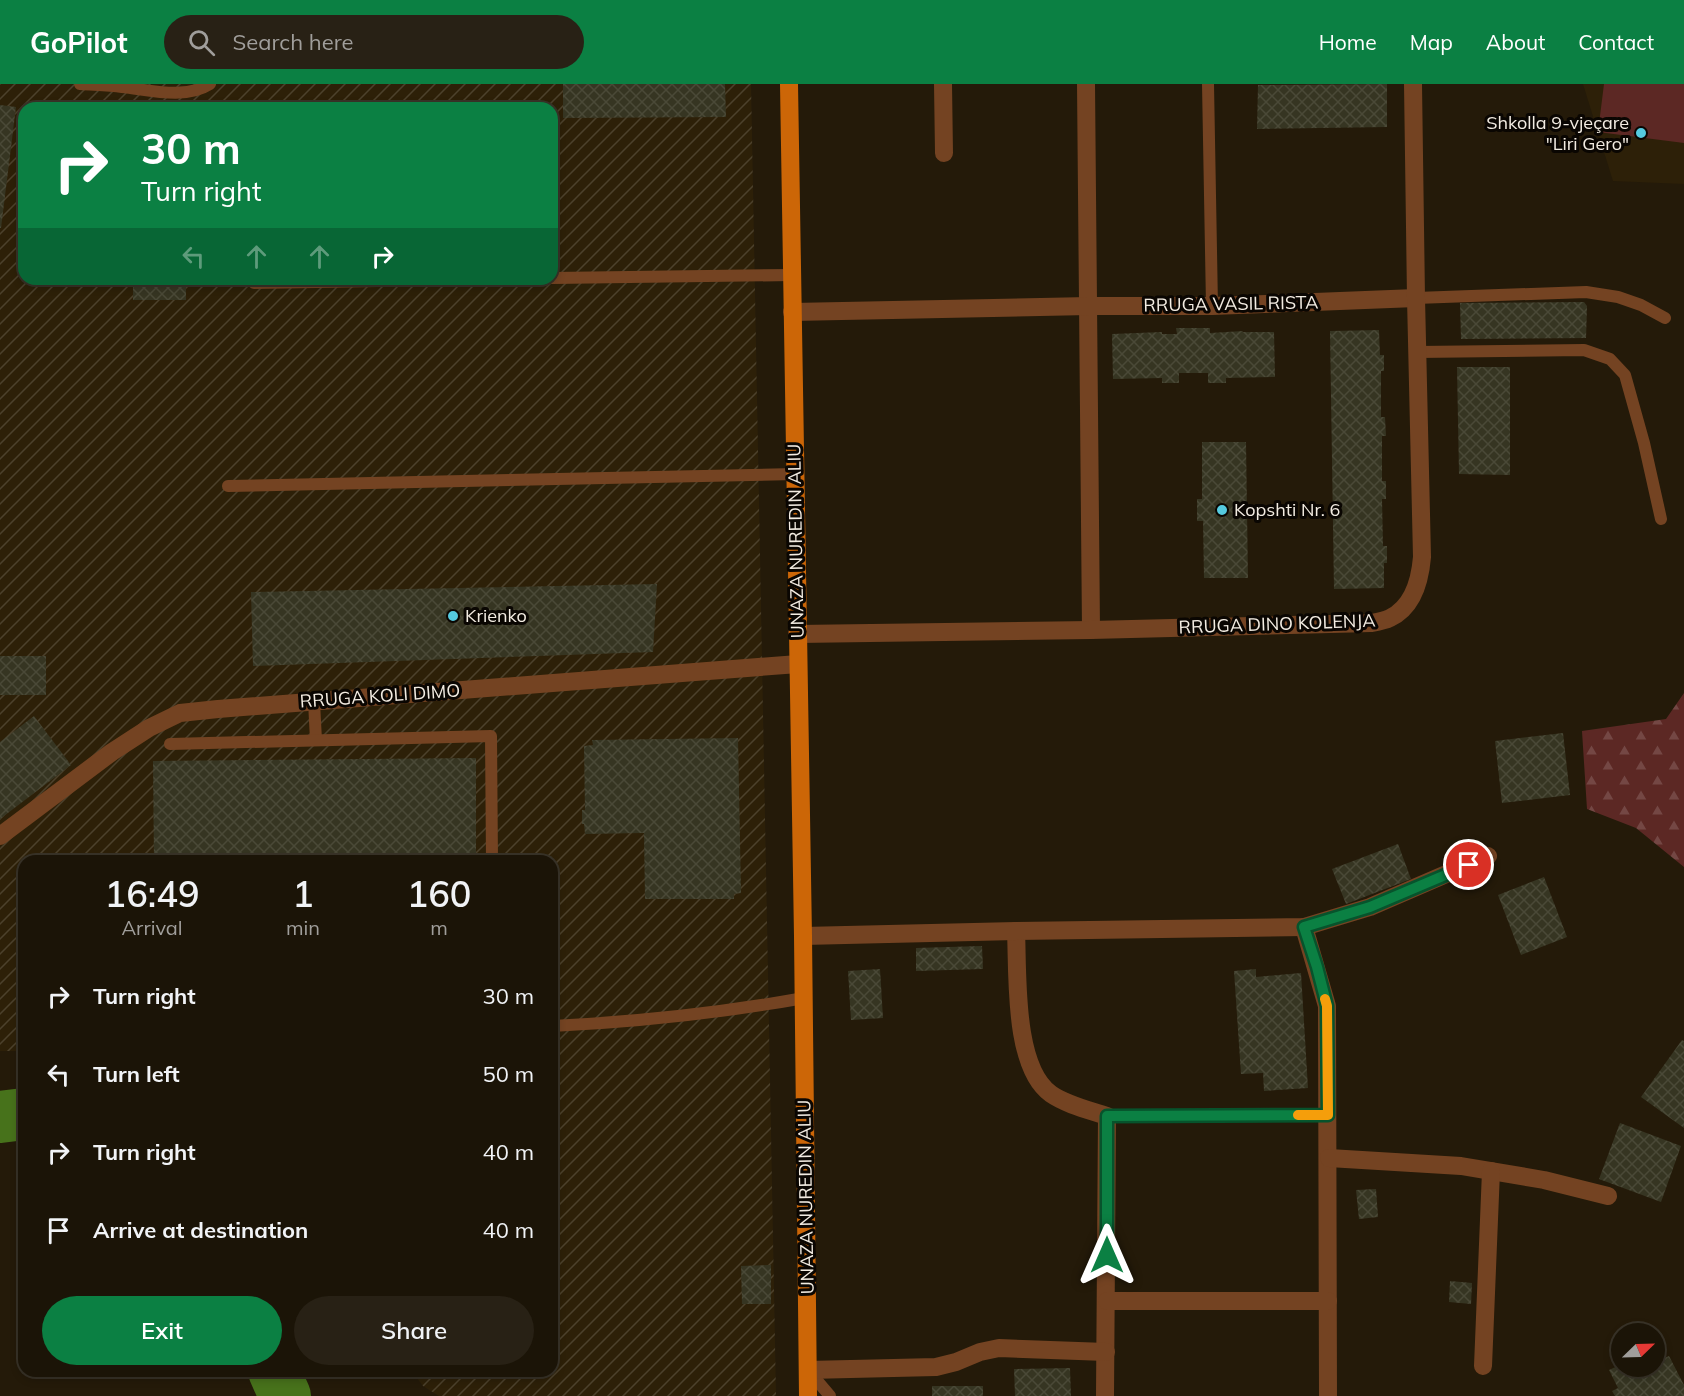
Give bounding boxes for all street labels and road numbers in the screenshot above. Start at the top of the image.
street label: RRUGA VASIL RISTA [1143,290,1319,317]
street label: UNAZA NUREDIN ALIU [782,443,809,639]
street label: RRUGA DINO KOLENJA [1178,609,1376,638]
street label: RRUGA KOLI DIMO [299,678,461,713]
street label: UNAZA NUREDIN ALIU [792,1099,819,1295]

